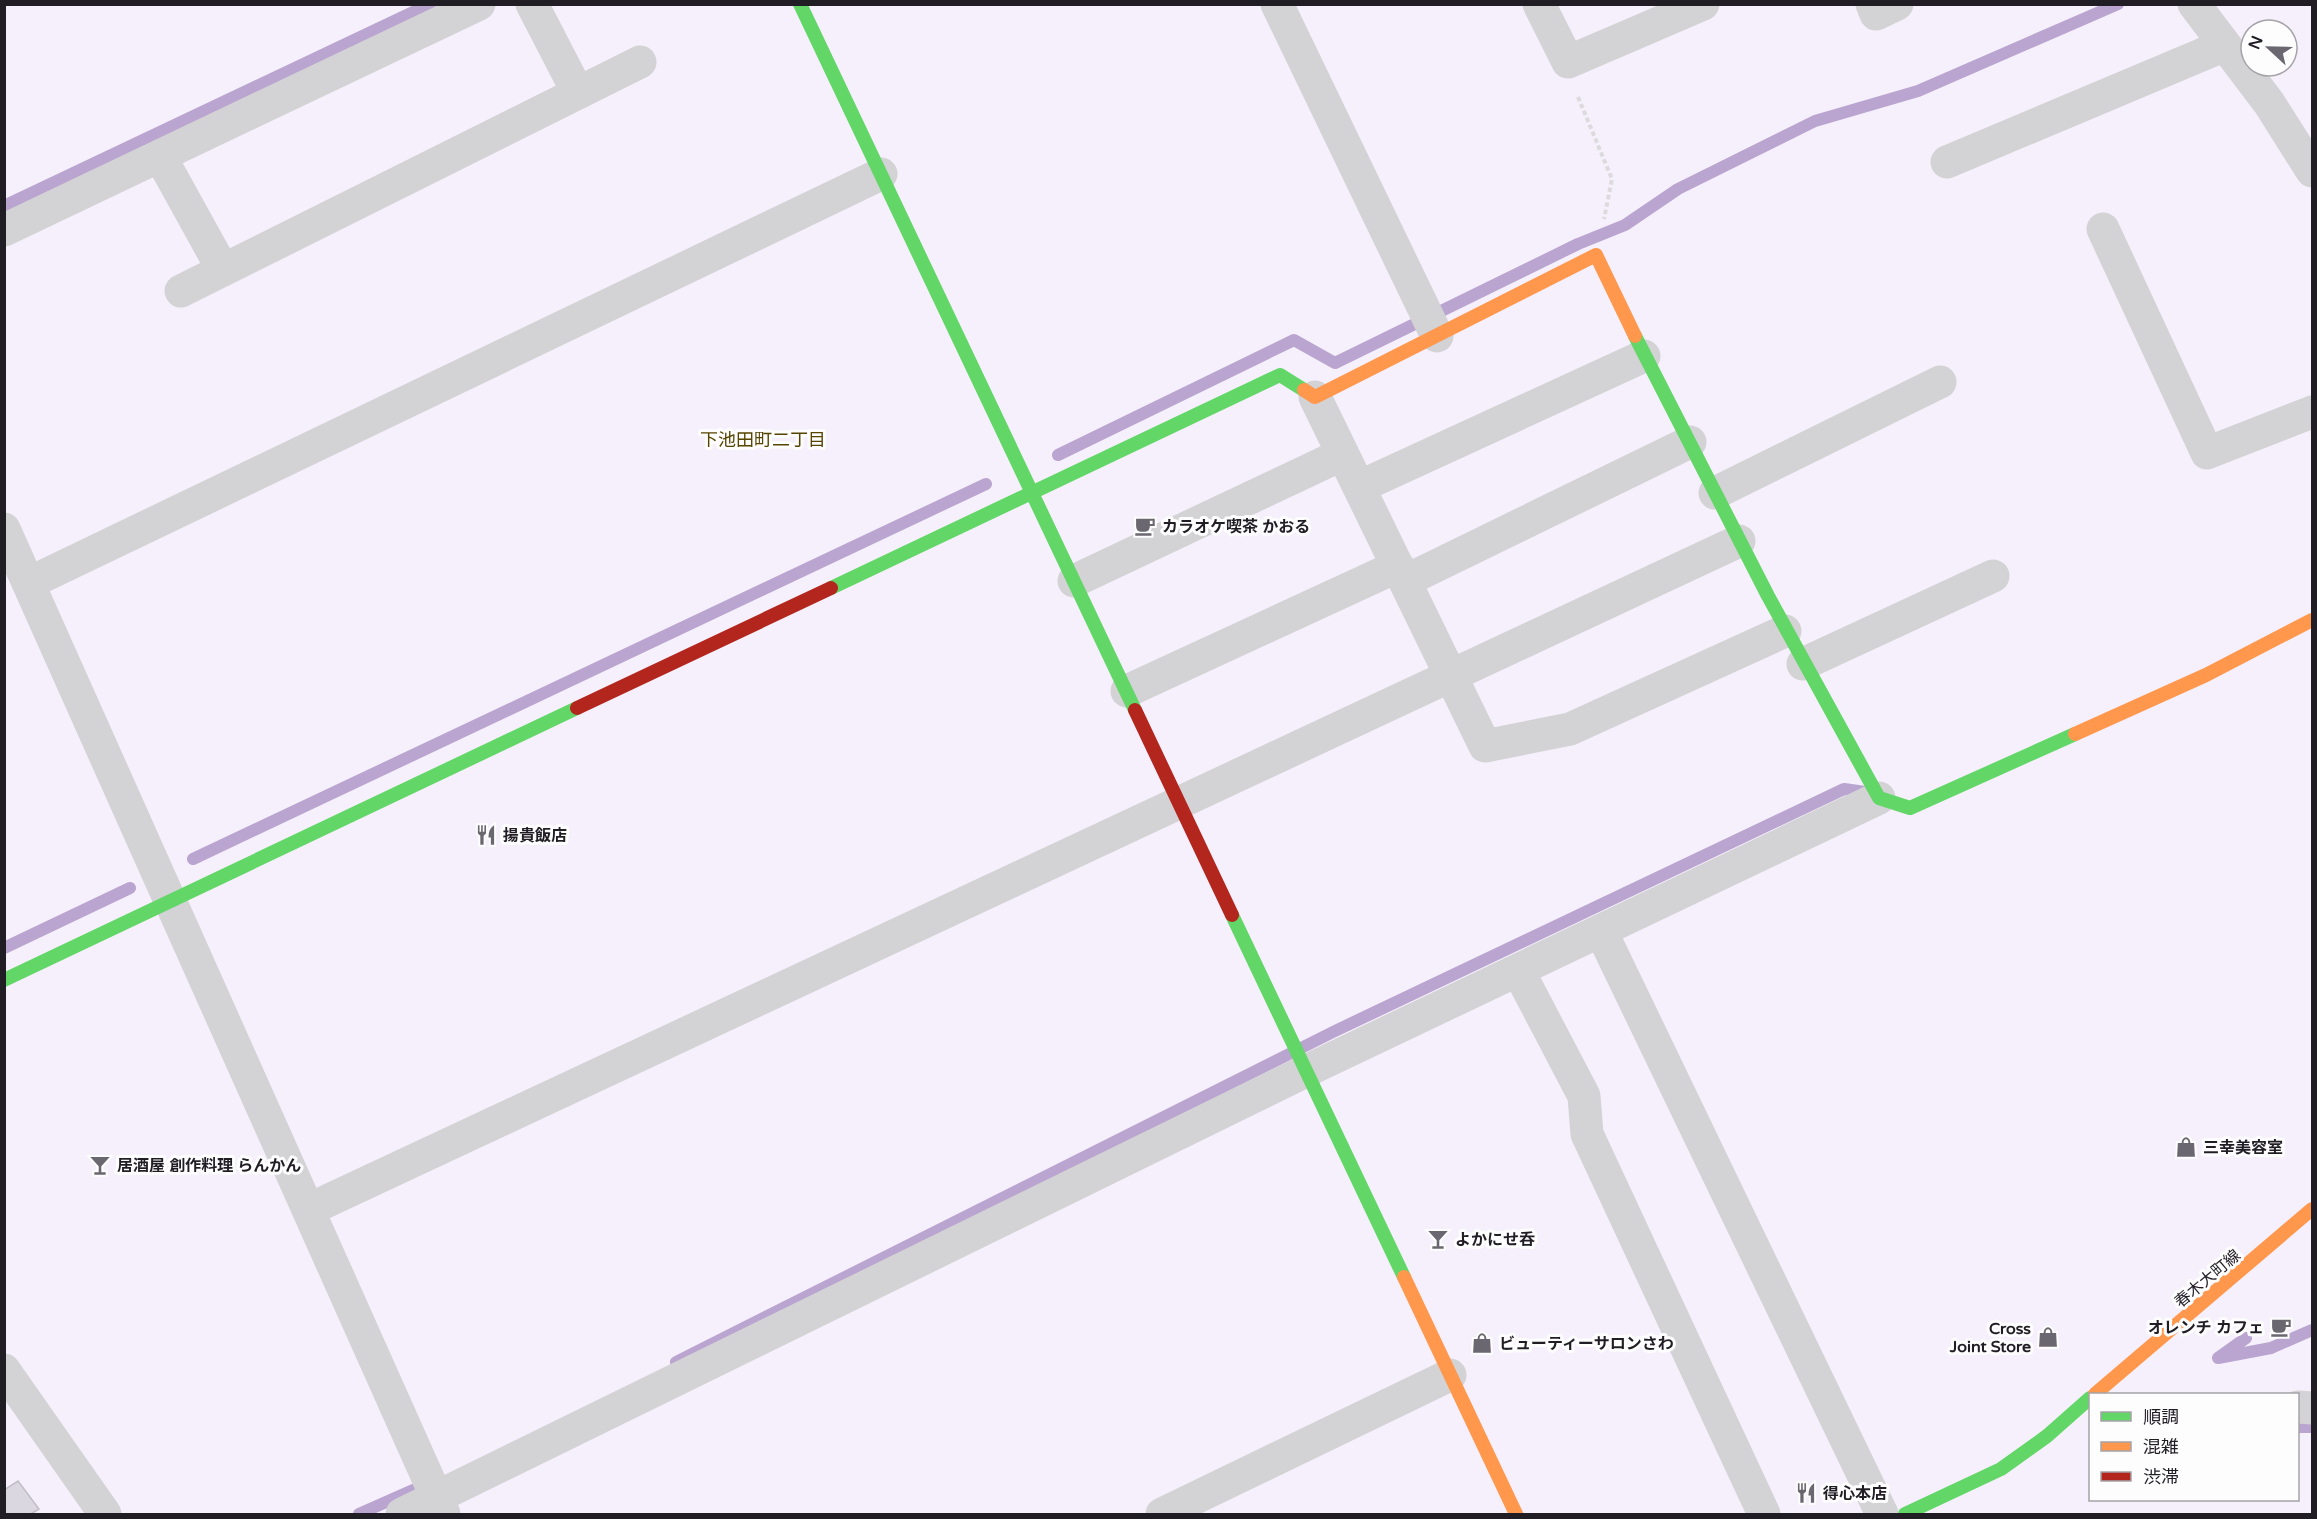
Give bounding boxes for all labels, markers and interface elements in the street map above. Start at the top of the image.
north arrow [2239,18,2299,78]
text: N [2244,33,2268,52]
district label: 下池田町二丁目 [700,429,826,451]
cafe icon: カラオケ喫茶 かおる [1133,514,1157,538]
place label: カラオケ喫茶 かおる [1162,517,1310,537]
restaurant icon: 揚貴飯店 [474,823,498,847]
place label: 揚貴飯店 [503,826,567,846]
shop icon: 三幸美容室 [2174,1135,2198,1159]
place label: 三幸美容室 [2203,1138,2283,1158]
bar icon: 居酒屋 創作料理 らんかん [88,1153,112,1177]
place label: 居酒屋 創作料理 らんかん [117,1156,301,1176]
bar icon: よかにせ呑 [1426,1227,1450,1251]
place label: よかにせ呑 [1455,1230,1535,1250]
street label: 春木大町線 [2171,1245,2245,1312]
cafe icon: オレンチ カフェ [2269,1315,2293,1339]
place label: オレンチ カフェ [2148,1318,2264,1338]
place label: Cross Joint Store [1949,1319,2031,1357]
shop icon: Cross Joint Store [2036,1325,2060,1349]
shop icon: ビューティーサロンさわ [1470,1331,1494,1355]
place label: ビューティーサロンさわ [1499,1334,1674,1354]
legend [2089,1393,2299,1501]
text: 順調 [2143,1406,2179,1428]
text: 混雑 [2143,1436,2179,1458]
text: 渋滞 [2143,1466,2179,1488]
restaurant icon: 得心本店 [1794,1481,1818,1505]
place label: 得心本店 [1822,1484,1887,1504]

